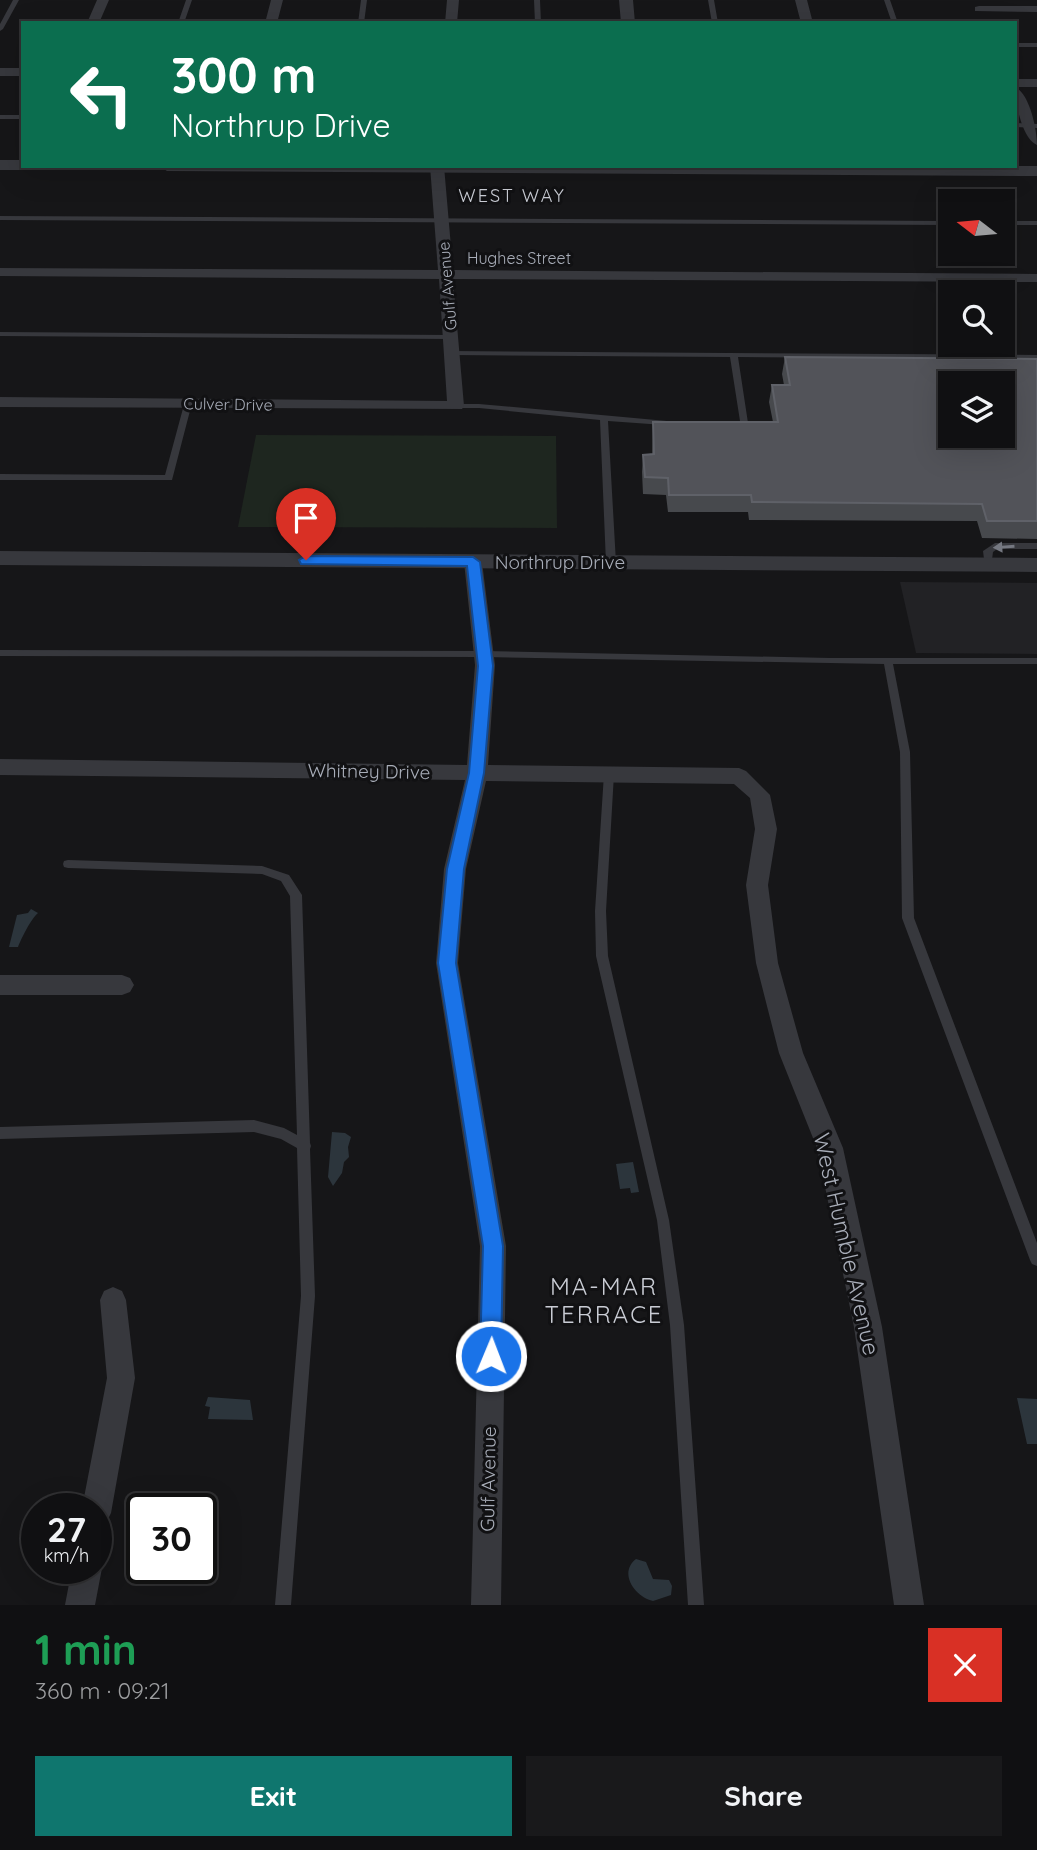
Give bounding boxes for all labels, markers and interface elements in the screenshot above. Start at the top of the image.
text: 300 m [171,44,316,105]
icon: left [56,49,147,140]
text: Northrup Drive [171,105,391,145]
district label: WEST WAY [458,184,566,207]
north arrow [938,189,1015,266]
map controls [938,189,1015,448]
street label: Gulf Avenue [433,241,461,331]
street label: Hughes Street [467,248,571,268]
button: search [938,280,1015,357]
button: layers [938,371,1015,448]
street label: Culver Drive [183,393,273,415]
pin [276,488,336,560]
icon: arrive [287,499,325,537]
one-way arrow [993,542,1015,553]
street label: Northrup Drive [495,550,625,574]
street label: Whitney Drive [307,758,431,784]
street label: West Humble Avenue [807,1130,887,1358]
district label: MA-MAR TERRACE [545,1271,664,1329]
position arrow [454,1319,528,1393]
street label: Gulf Avenue [475,1426,501,1532]
speed limit sign: 30 [126,1493,217,1584]
text: 27 [47,1507,86,1551]
text: km/h [44,1544,89,1567]
text: 1 min [35,1623,137,1676]
button: close [928,1628,1002,1702]
text: 360 m · 09:21 [35,1676,169,1705]
button: Exit [35,1756,512,1836]
button: Share [526,1756,1002,1836]

